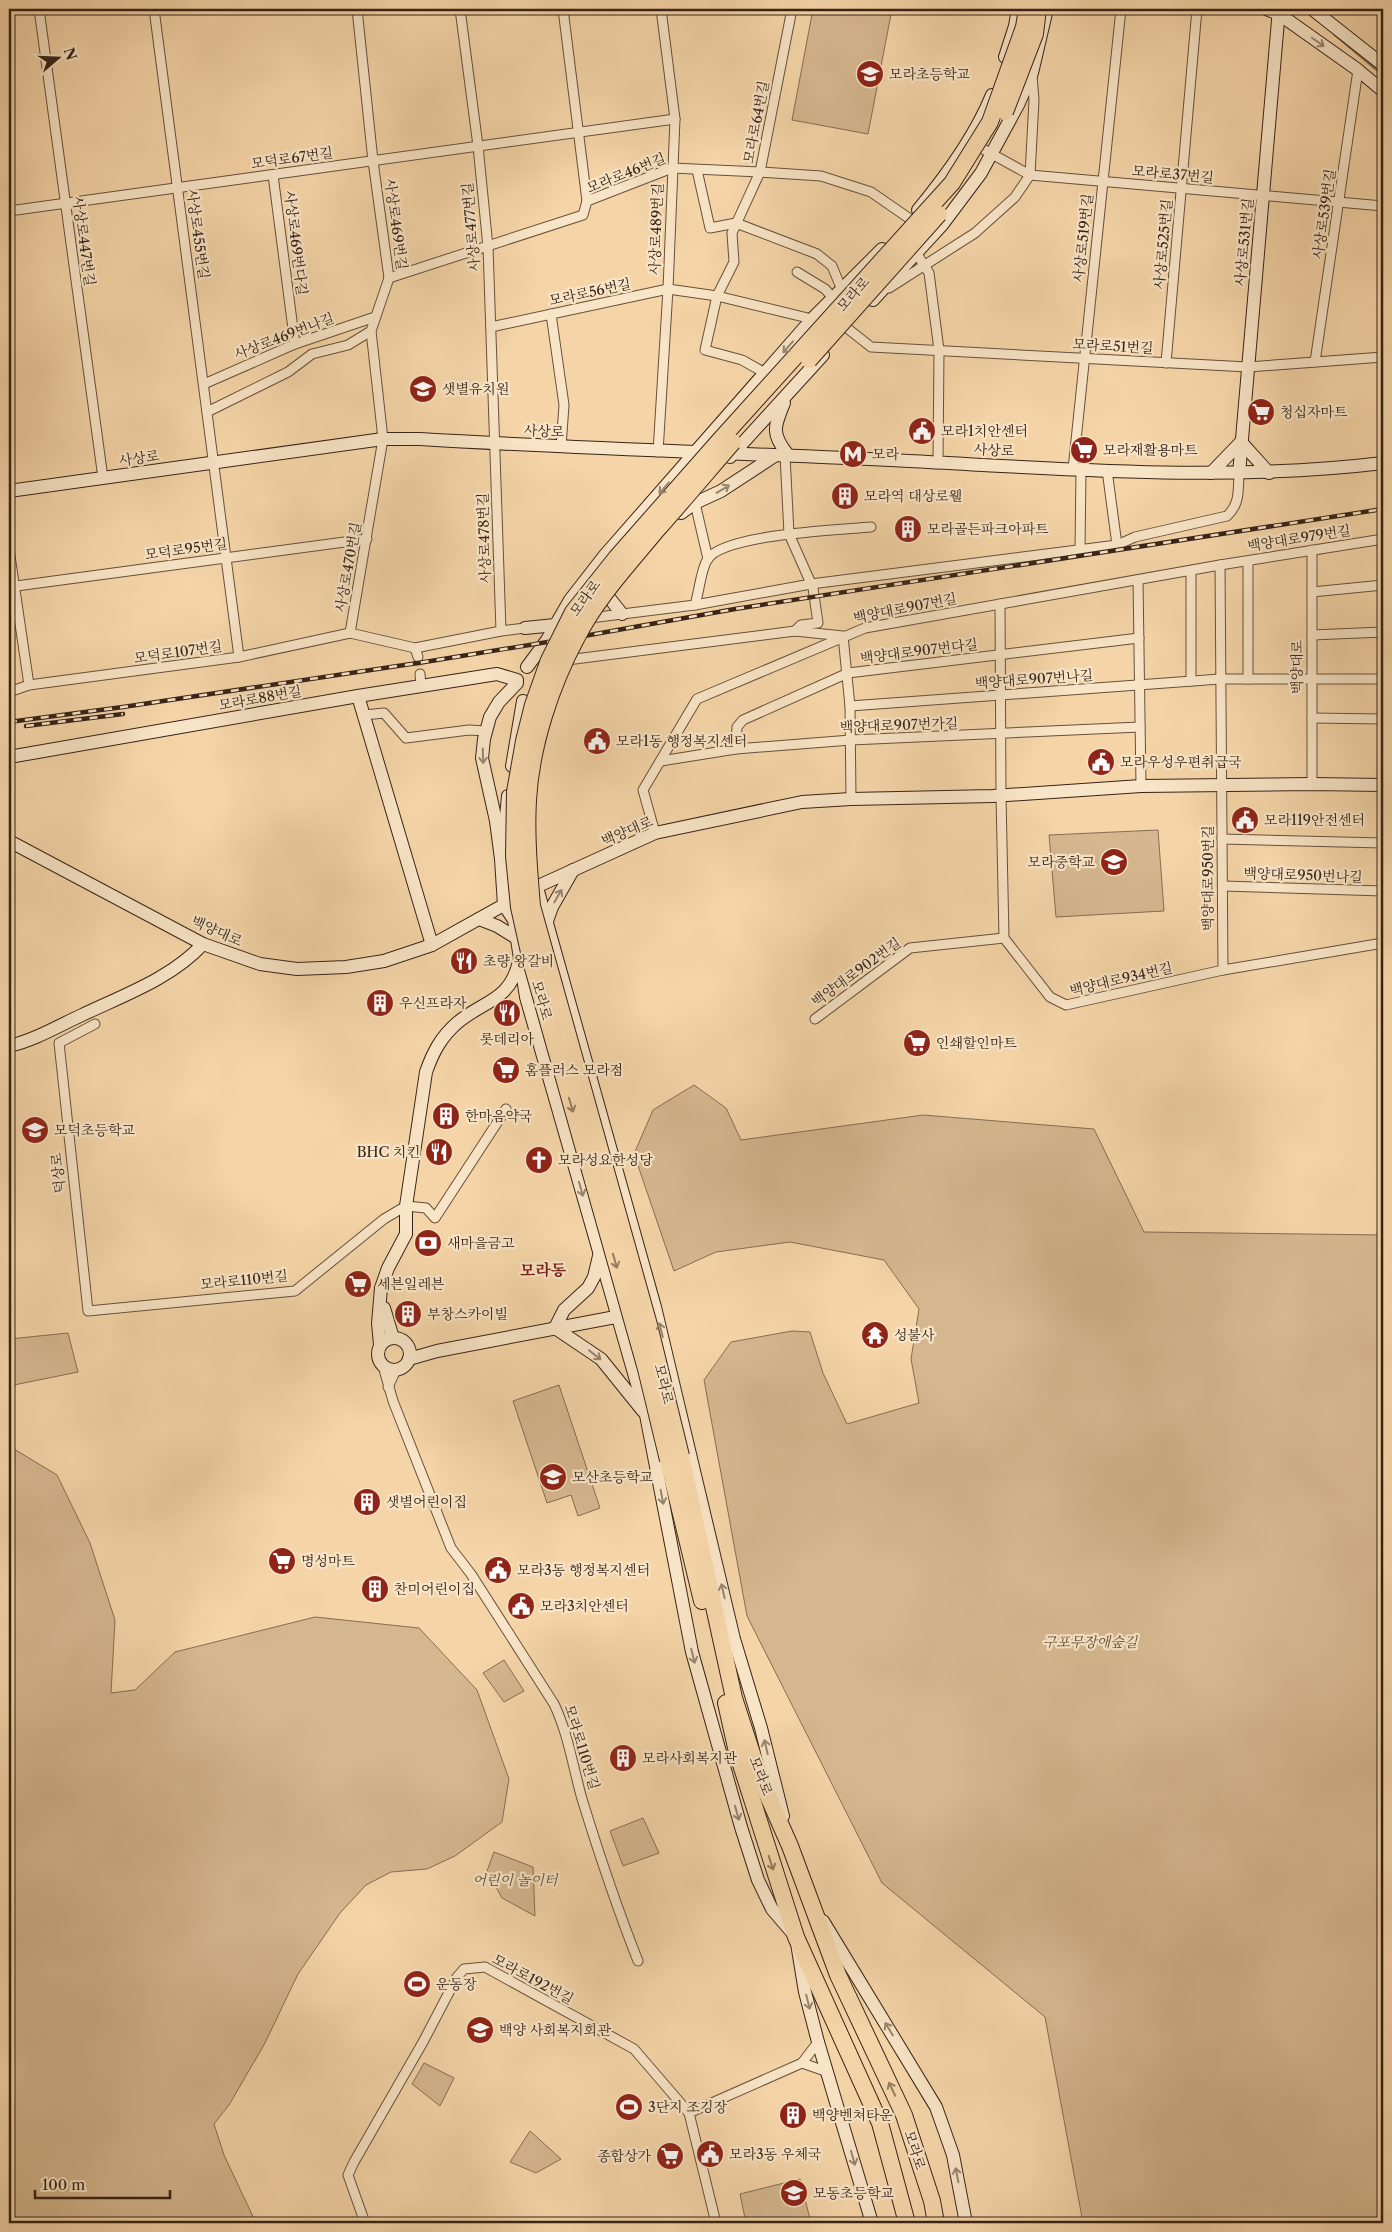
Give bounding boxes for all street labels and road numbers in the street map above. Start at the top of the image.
street label: 모라로64번길 [739,79,773,165]
street label: 모덕로67번길 [250,143,334,173]
street label: 모라로46번길 [584,149,668,197]
street label: 모라로37번길 [1131,161,1215,187]
street label: 사상로539번길 [1309,168,1339,260]
street label: 사상로469번길 [381,177,411,271]
street label: 사상로477번길 [458,182,484,272]
street label: 사상로489번길 [645,183,667,275]
street label: 사상로455번길 [183,188,213,280]
street label: 사상로469번다길 [281,189,311,297]
street label: 사상로519번길 [1069,193,1097,283]
street label: 사상로447번길 [69,195,99,287]
street label: 사상로531번길 [1231,197,1257,287]
street label: 사상로525번길 [1150,198,1176,290]
street label: 모라로 [833,273,874,315]
street label: 모라로56번길 [547,275,633,309]
street label: 사상로469번나길 [231,309,337,363]
street label: 모라로51번길 [1072,335,1154,357]
street label: 사상로 [523,421,565,441]
street label: 사상로 [973,440,1015,460]
street label: 사상로 [118,446,161,470]
street label: 사상로478번길 [473,492,495,584]
street label: 사상로470번길 [331,520,365,614]
street label: 백양대로979번길 [1246,521,1352,555]
street label: 모덕로95번길 [143,534,229,564]
street label: 모라로 [566,576,604,620]
street label: 백양대로907번길 [852,589,958,627]
street label: 백양대로907번다길 [859,635,979,667]
street label: 모덕로107번길 [133,637,223,667]
street label: 백양대로 [1288,639,1306,694]
street label: 백양대로907번나길 [974,666,1094,692]
street label: 모라로88번길 [217,682,303,714]
street label: 백양대로907번가길 [839,714,959,736]
street label: 백양대로 [599,812,656,850]
street label: 백양대로950번길 [1199,825,1217,931]
street label: 백양대로950번나길 [1243,864,1363,886]
street label: 백양대로 [189,912,246,950]
street label: 백양대로902번길 [808,933,904,1011]
street label: 백양대로934번길 [1068,958,1174,1000]
street label: 모라로 [528,978,556,1022]
street label: 덕상로 [47,1151,69,1194]
street label: 모라로110번길 [199,1266,289,1294]
street label: 모라로 [650,1362,678,1406]
street label: 모라로110번길 [560,1702,604,1792]
street label: 모라로 [745,1754,777,1799]
street label: 모라로192번길 [489,1950,577,2008]
street label: 모라로 [900,2128,930,2173]

